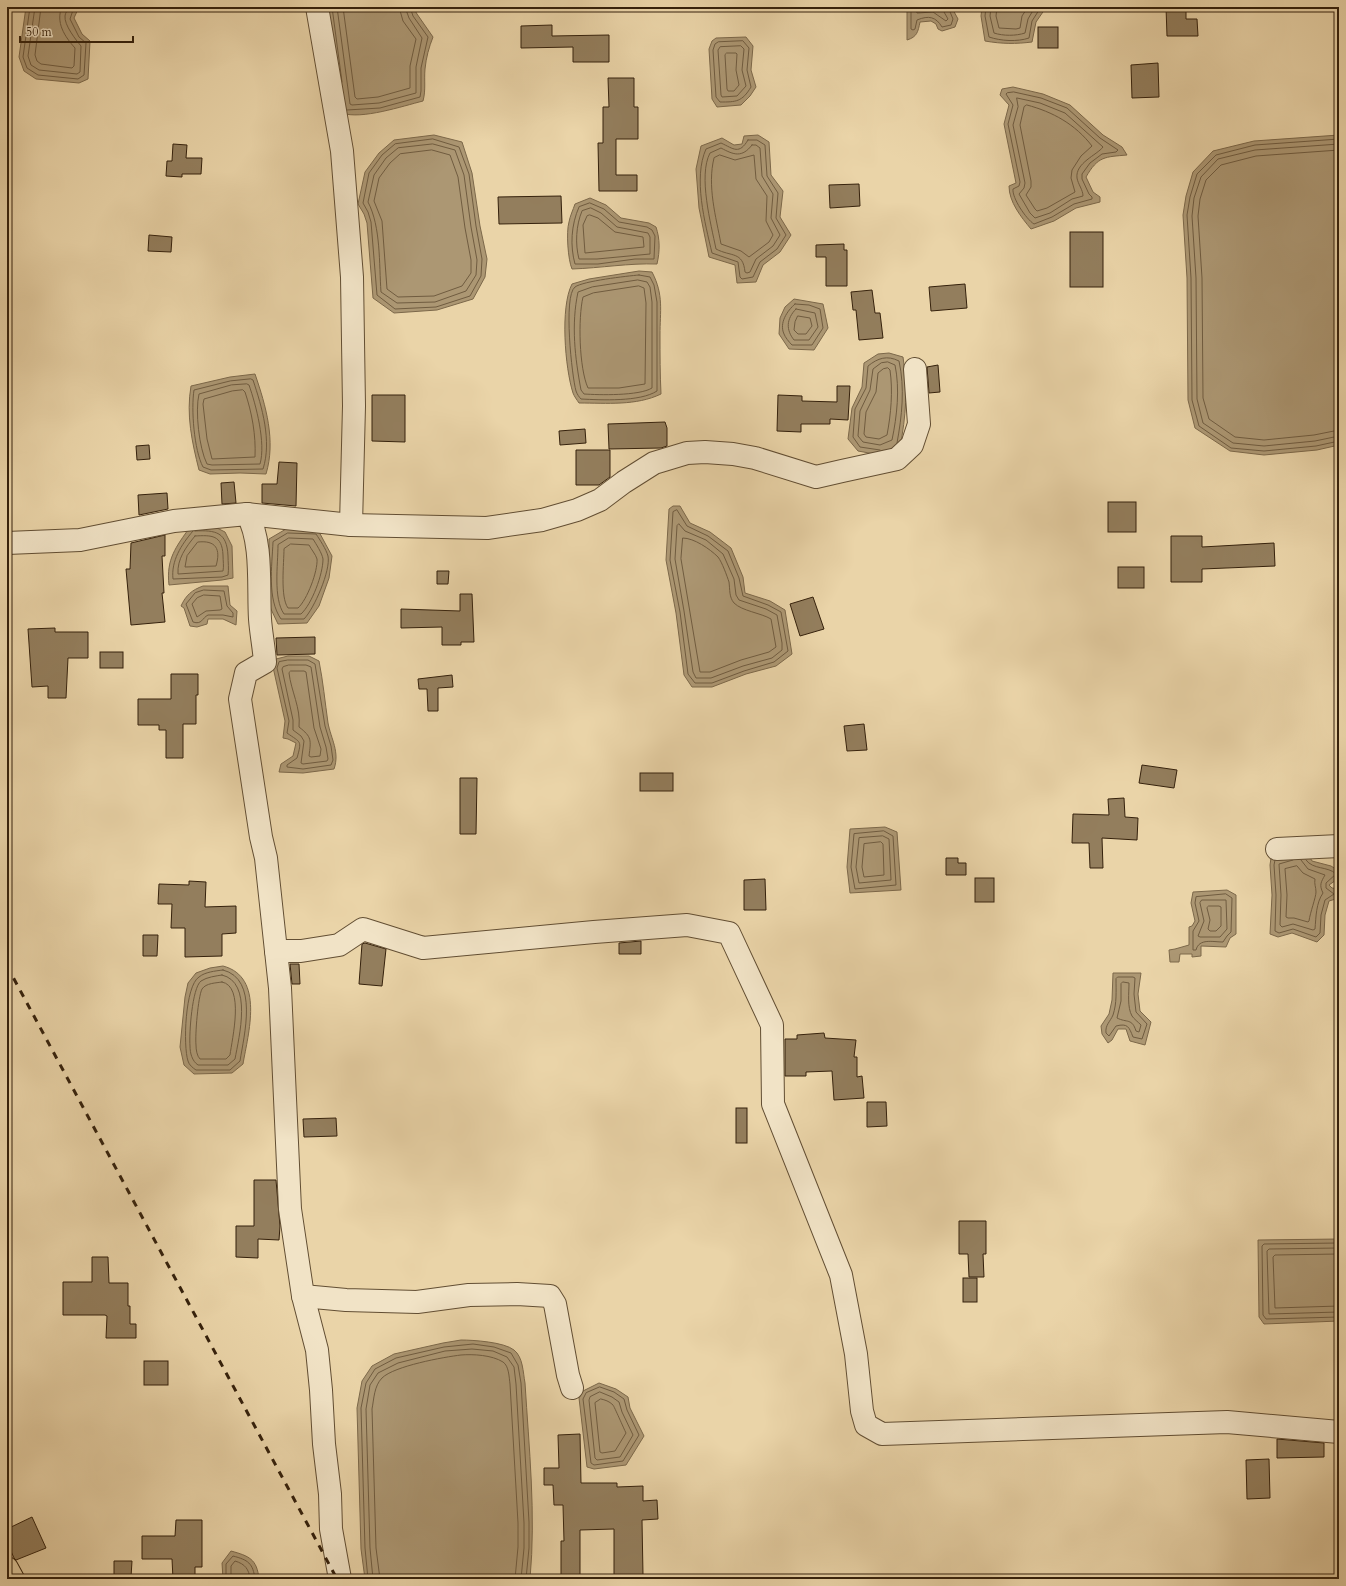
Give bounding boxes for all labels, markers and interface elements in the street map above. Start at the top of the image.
scale bar [20,18,133,44]
text: 50 m [26,24,53,40]

